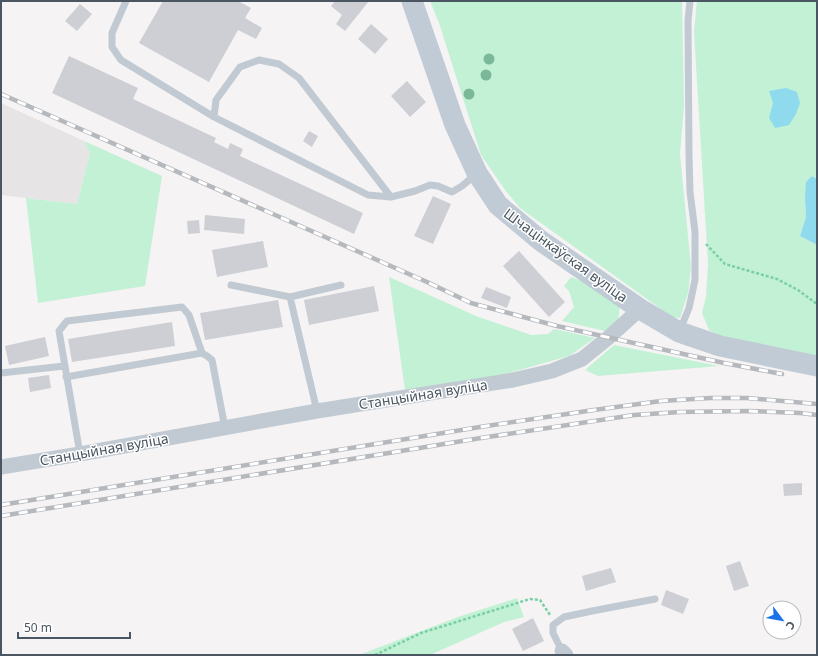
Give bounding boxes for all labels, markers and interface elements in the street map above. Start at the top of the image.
street label: Шчацінкаўская вуліца [500,204,632,306]
street label: Станцыйная вуліца [357,374,489,414]
street label: Станцыйная вуліца [38,428,170,470]
north arrow [762,600,802,640]
scale bar [18,614,130,640]
text: 50 m [24,619,52,636]
text: С [783,619,799,633]

